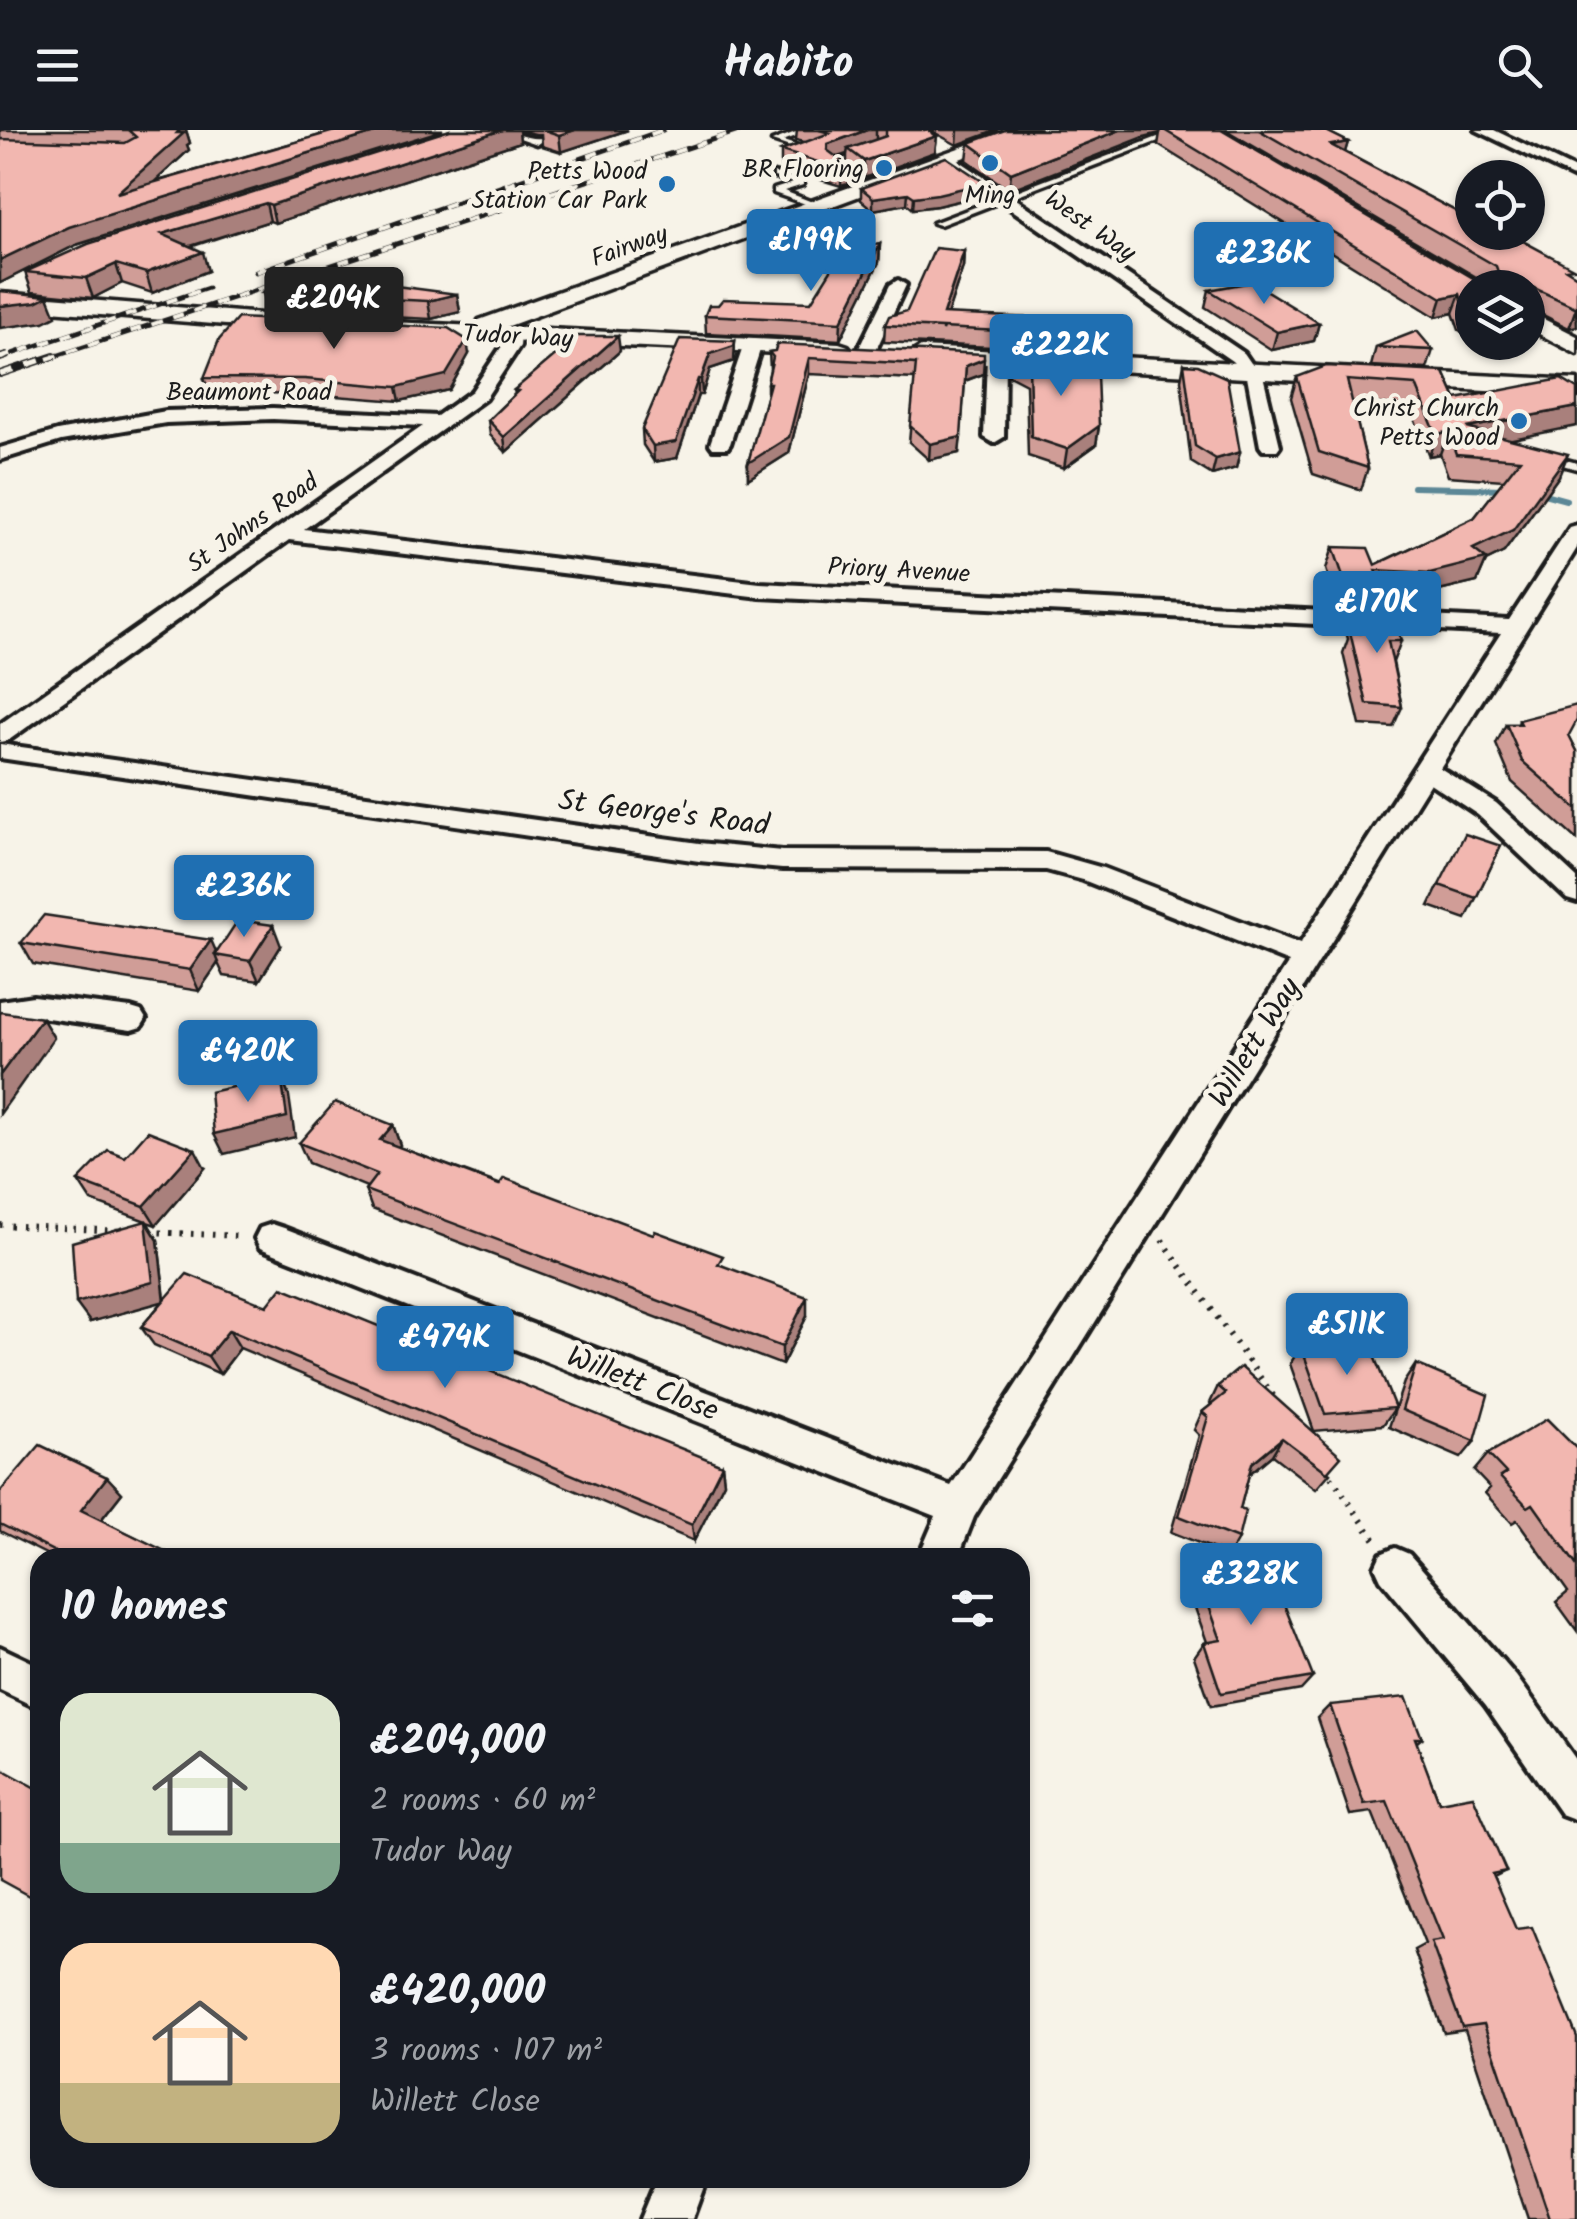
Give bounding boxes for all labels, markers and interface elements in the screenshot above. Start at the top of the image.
text: Habito [723,29,854,101]
icon: menu [30,38,85,93]
icon: search [1492,38,1547,93]
place label: BR Flooring [742,150,864,190]
place label: Petts Wood Station Car Park [472,152,649,221]
marker: Ming [979,152,1001,174]
marker: BR Flooring [873,157,895,179]
map controls [1455,160,1545,360]
button: locate [1455,160,1545,250]
marker: Petts Wood Station Car Park [656,173,678,195]
place label: Ming [965,176,1015,216]
street label: West Way [1036,180,1144,273]
pin: £199K [741,209,881,294]
street label: Fairway [586,214,674,279]
text: £199K [769,216,853,267]
pin: £236K [1194,222,1334,307]
text: £236K [1216,229,1312,280]
pin: £204K [264,267,404,352]
button: layers [1455,270,1545,360]
text: £204K [286,274,382,325]
street label: Tudor Way [462,314,574,360]
pin: £222K [991,314,1131,399]
text: £222K [1012,321,1110,372]
street label: Beaumont Road [166,373,333,413]
place label: Christ Church Petts Wood [1353,389,1501,458]
marker: Christ Church Petts Wood [1508,410,1530,432]
street label: St Johns Road [179,462,329,584]
street label: Priory Avenue [827,547,971,595]
pin: £170K [1307,571,1447,656]
text: £170K [1335,578,1419,629]
street label: St George's Road [556,777,773,851]
pin: £236K [174,855,314,940]
text: £236K [196,862,292,913]
street label: Willett Way [1197,968,1315,1118]
pin: £420K [178,1020,318,1105]
text: £420K [200,1027,296,1078]
pin: £511K [1277,1293,1417,1378]
text: £511K [1308,1300,1386,1351]
pin: £474K [375,1306,515,1391]
text: £474K [399,1313,491,1364]
street label: Willett Close [559,1334,725,1436]
pin: £328K [1181,1543,1321,1628]
text: £328K [1202,1550,1300,1601]
text: 10 homes [60,1575,228,1642]
icon: filters [945,1581,1000,1636]
text: £204,000 [370,1709,545,1776]
icon: home [140,1733,260,1853]
text: 2 rooms · 60 m² [370,1776,595,1827]
text: Tudor Way [370,1827,511,1878]
text: £420,000 [370,1959,545,2026]
icon: home [140,1983,260,2103]
text: 3 rooms · 107 m² [370,2026,602,2077]
text: Willett Close [370,2077,540,2128]

